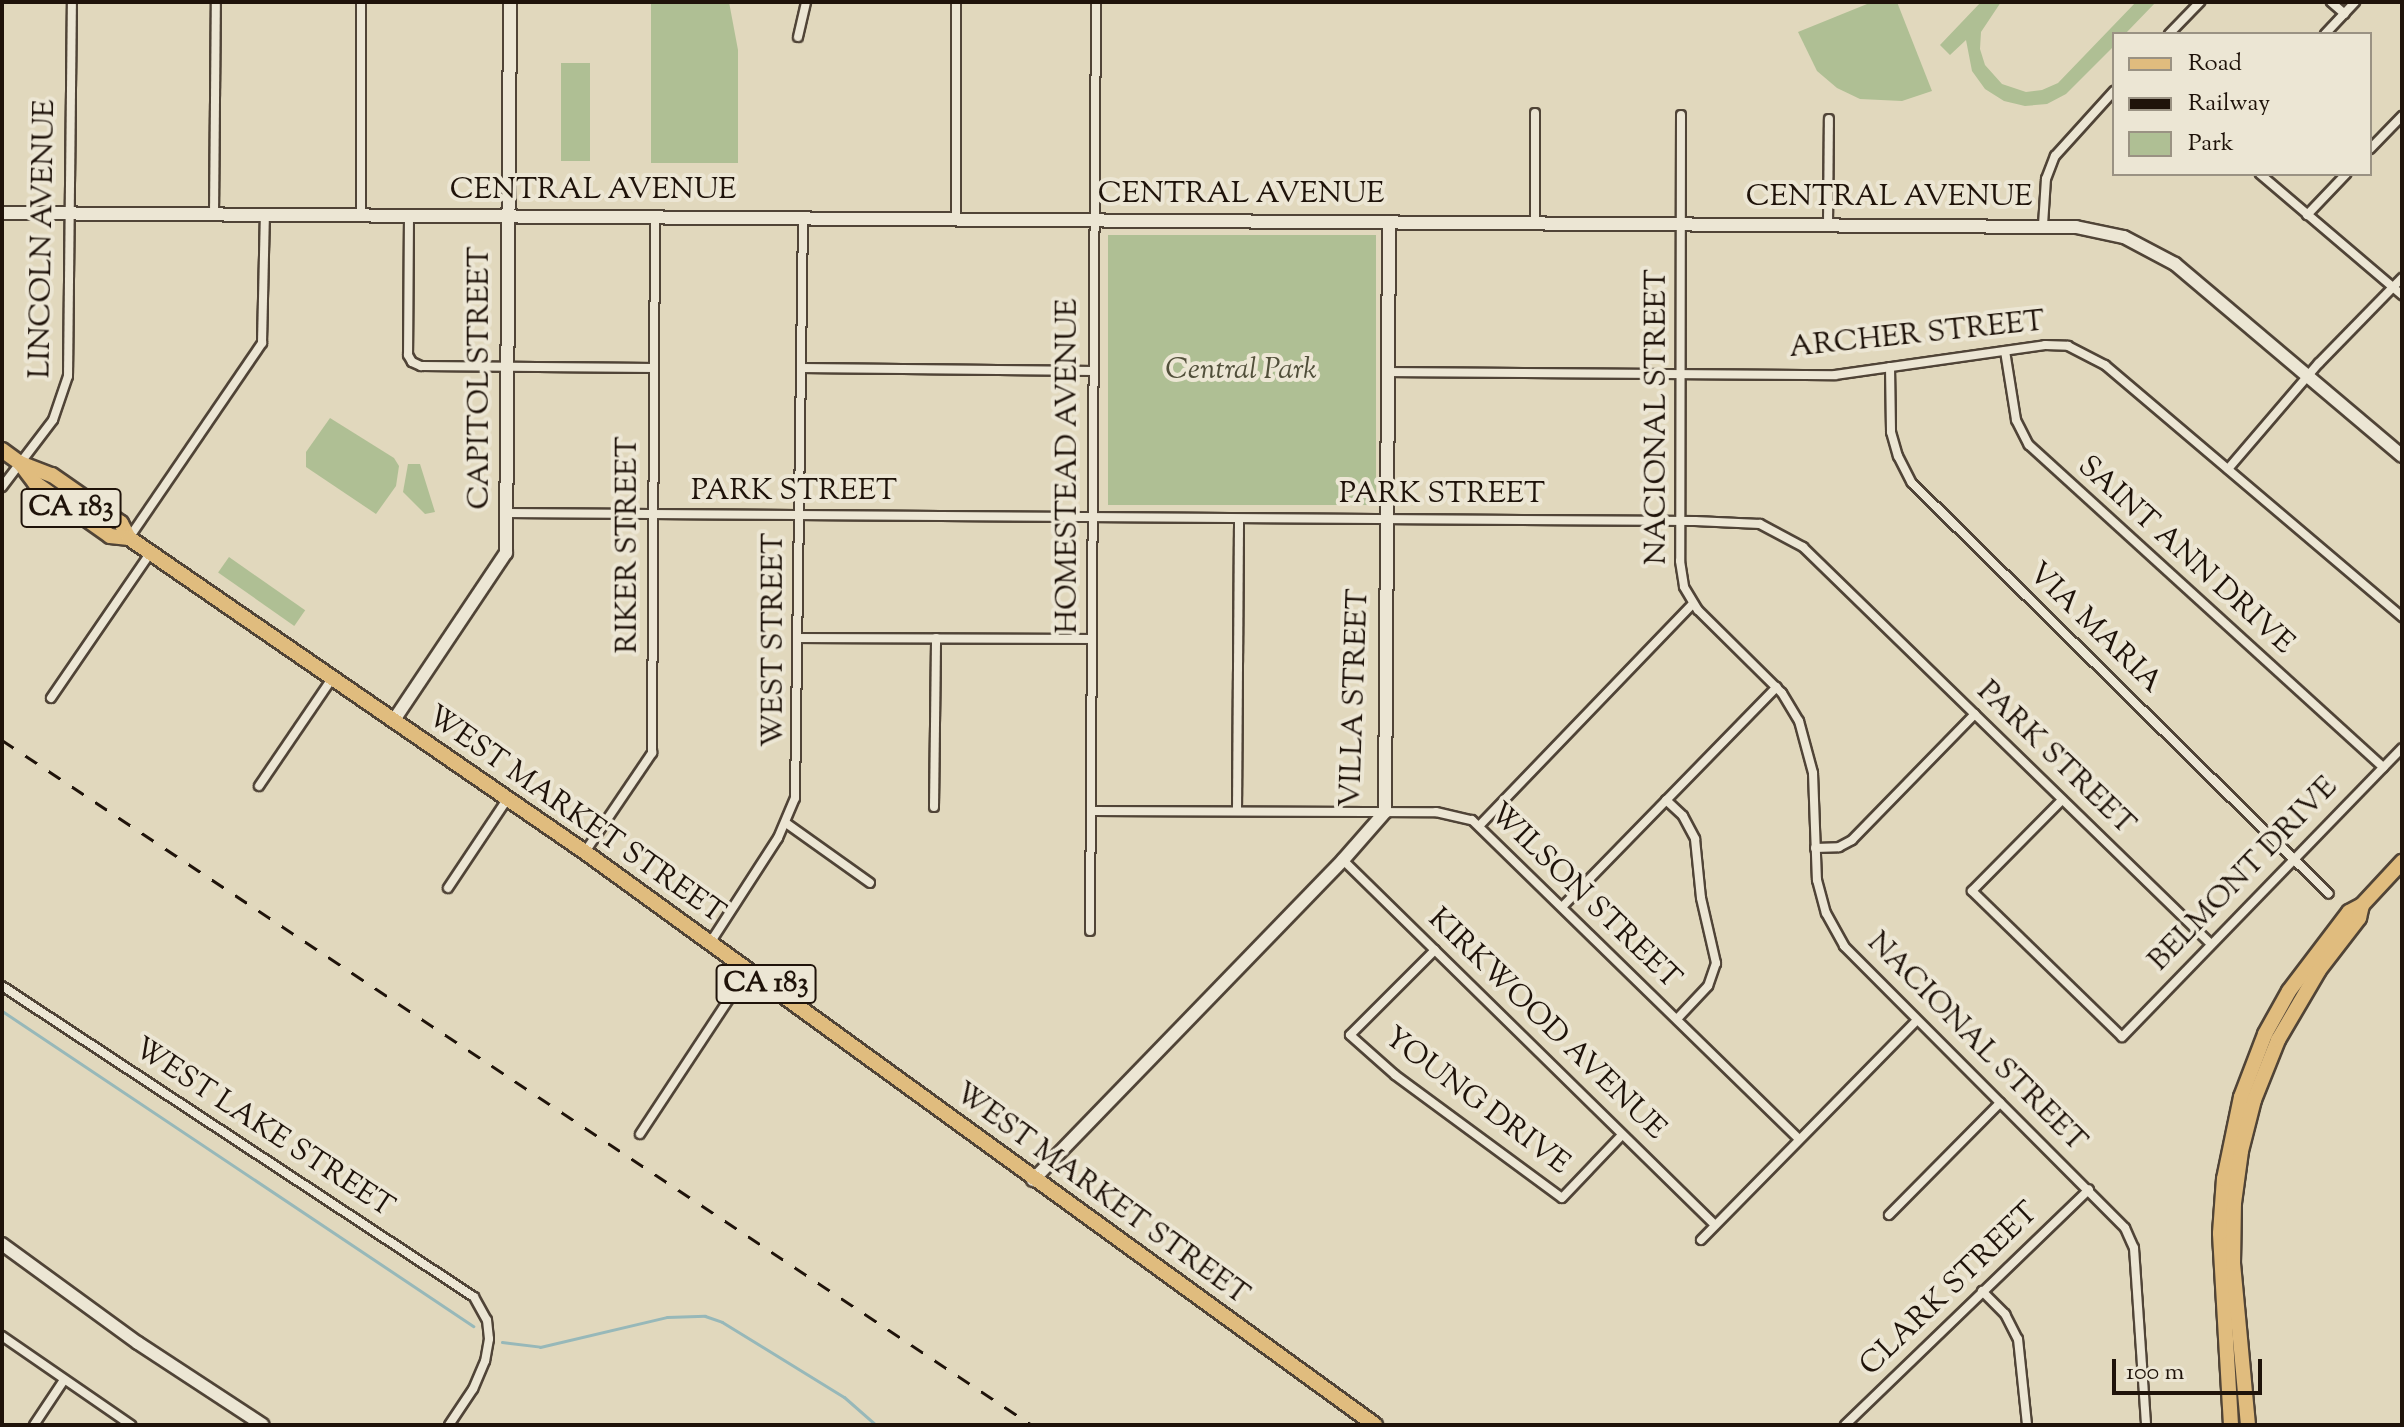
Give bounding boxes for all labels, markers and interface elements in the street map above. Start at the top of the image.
legend [2112,32,2372,176]
text: Road [2188,47,2242,81]
text: Railway [2188,87,2270,121]
street label: LINCOLN AVENUE [24,99,64,379]
text: Park [2188,127,2234,161]
street label: CENTRAL AVENUE [450,173,736,209]
street label: CENTRAL AVENUE [1098,177,1384,213]
street label: CENTRAL AVENUE [1746,180,2032,216]
street label: CAPITOL STREET [463,246,499,510]
street label: NACIONAL STREET [1640,269,1676,565]
street label: HOMESTEAD AVENUE [1051,298,1087,634]
street label: ARCHER STREET [1787,305,2047,367]
park label: Central Park [1165,353,1317,389]
street label: RIKER STREET [611,437,647,653]
street label: SAINT ANN DRIVE [2069,449,2301,663]
street label: PARK STREET [691,474,897,510]
street label: PARK STREET [1339,477,1545,513]
road number: CA 183 [19,484,123,532]
street label: WEST STREET [757,533,793,747]
street label: VIA MARIA [2019,556,2169,702]
street label: VILLA STREET [1334,588,1378,808]
street label: PARK STREET [1968,674,2142,844]
street label: WEST MARKET STREET [419,699,731,933]
street label: BELMONT DRIVE [2142,770,2346,980]
street label: WILSON STREET [1481,796,1687,998]
street label: KIRKWOOD AVENUE [1419,902,1673,1148]
street label: NACIONAL STREET [1859,926,2093,1160]
road number: CA 183 [714,960,818,1008]
street label: YOUNG DRIVE [1376,1021,1576,1183]
street label: WEST LAKE STREET [126,1031,400,1227]
street label: WEST MARKET STREET [947,1076,1255,1314]
street label: CLARK STREET [1853,1196,2047,1384]
scale bar [2116,1343,2266,1393]
text: 100 m [2126,1356,2184,1390]

